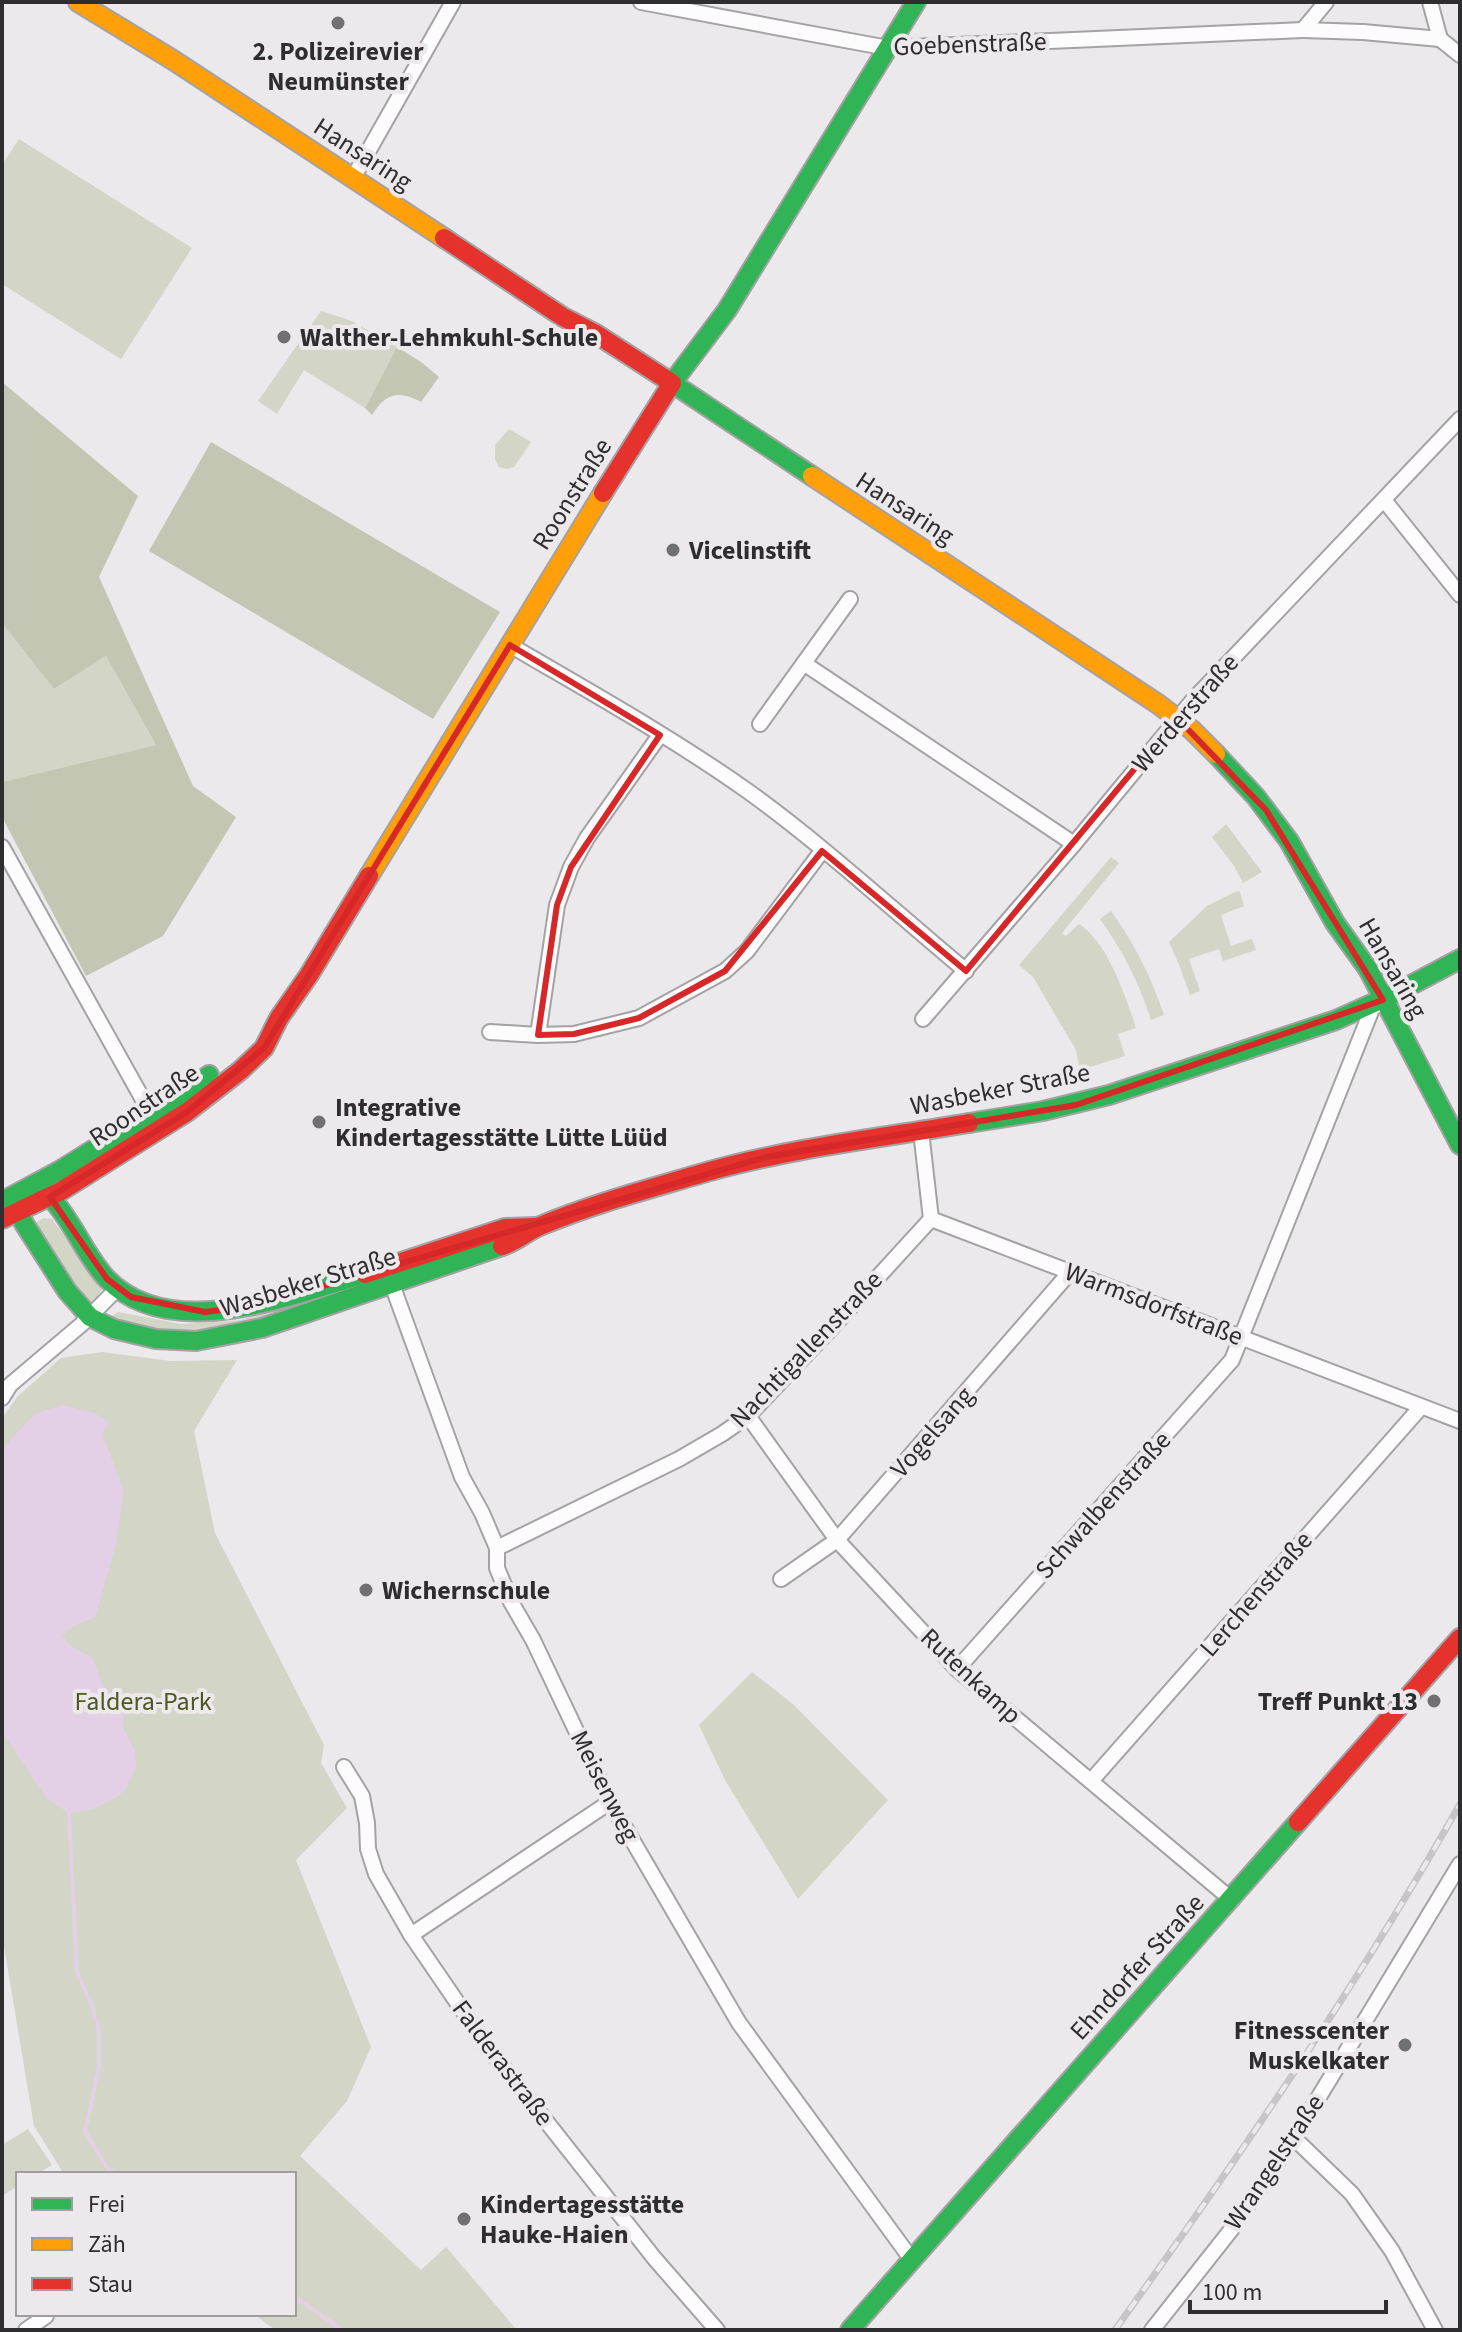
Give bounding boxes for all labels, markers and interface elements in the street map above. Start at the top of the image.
marker: 2. Polizeirevier Neumünster [329,14,347,32]
street label: Goebenstraße [893,23,1047,65]
place label: 2. Polizeirevier Neumünster [252,33,424,100]
street label: Hansaring [306,108,420,200]
place label: Walther-Lehmkuhl-Schule [300,319,598,356]
marker: Walther-Lehmkuhl-Schule [275,328,293,346]
street label: Roonstraße [523,431,621,557]
street label: Hansaring [848,462,962,554]
place label: Vicelinstift [688,532,811,569]
marker: Vicelinstift [664,541,682,559]
street label: Werderstraße [1123,645,1247,781]
street label: Hansaring [1349,911,1437,1025]
street label: Wasbeker Straße [907,1053,1093,1125]
street label: Roonstraße [82,1055,206,1155]
place label: Integrative Kindertagesstätte Lütte Lüüd [335,1089,668,1156]
marker: Integrative Kindertagesstätte Lütte Lüüd [310,1113,328,1131]
street label: Wasbeker Straße [215,1238,401,1326]
street label: Warmsdorfstraße [1060,1253,1248,1355]
street label: Nachtigallenstraße [721,1262,891,1436]
street label: Vogelsang [882,1378,982,1486]
street label: Schwalbenstraße [1026,1423,1180,1587]
street label: Lerchenstraße [1191,1523,1321,1665]
place label: Wichernschule [382,1572,550,1609]
marker: Wichernschule [357,1581,375,1599]
street label: Rutenkamp [912,1619,1030,1733]
park label: Faldera-Park [74,1683,212,1720]
place label: Treff Punkt 13 [1258,1683,1418,1720]
marker: Treff Punkt 13 [1425,1692,1443,1710]
street label: Meisenweg [561,1724,649,1848]
street label: Ehndorfer Straße [1061,1886,1213,2048]
street label: Falderastraße [443,1992,563,2134]
place label: Fitnesscenter Muskelkater [1234,2012,1390,2079]
marker: Fitnesscenter Muskelkater [1396,2036,1414,2054]
street label: Wrangelstraße [1215,2087,1333,2237]
legend [16,2172,296,2316]
place label: Kindertagesstätte Hauke-Haien [480,2186,684,2253]
text: Frei [88,2187,125,2222]
marker: Kindertagesstätte Hauke-Haien [455,2210,473,2228]
text: Zäh [88,2227,126,2262]
scale bar [1190,2264,1386,2314]
text: Stau [88,2267,133,2302]
text: 100 m [1202,2275,1262,2310]

